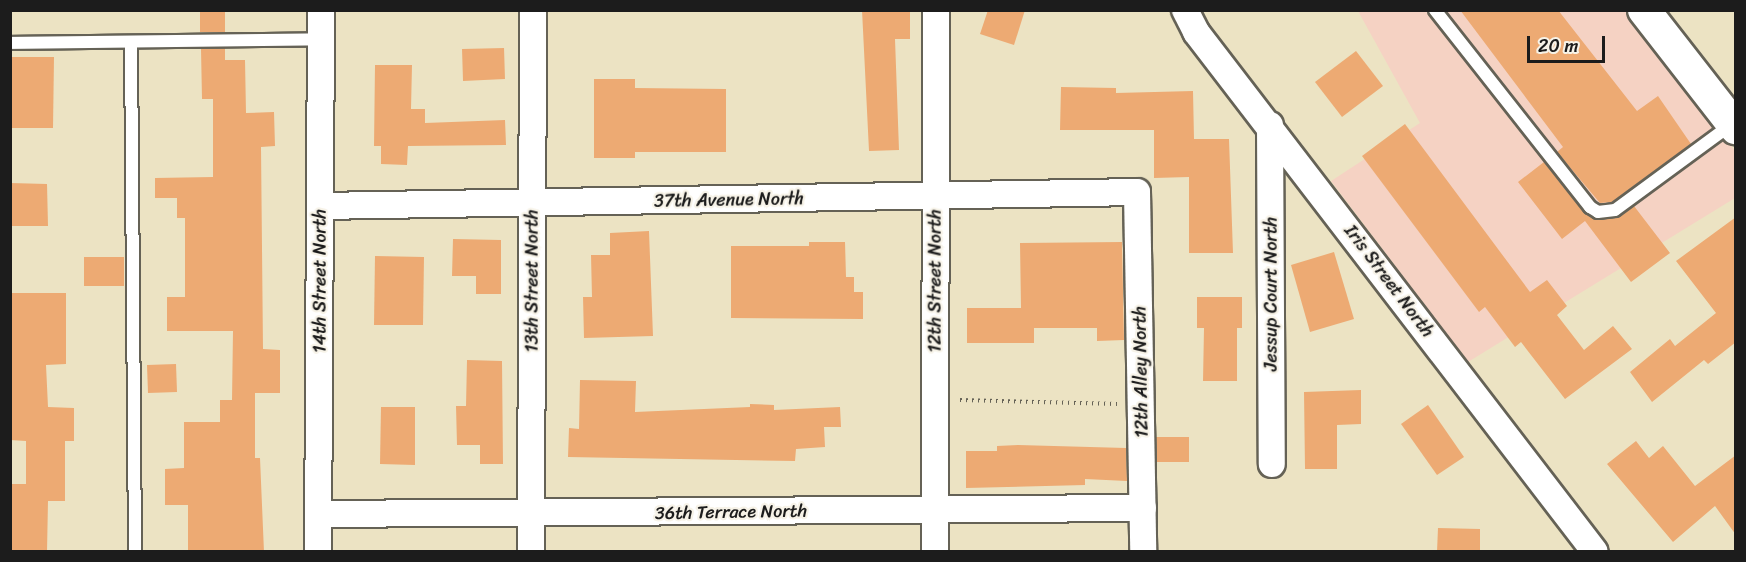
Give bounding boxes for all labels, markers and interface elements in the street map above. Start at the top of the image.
scale bar [1530,24,1608,62]
text: 20 m [1538,30,1578,62]
street label: 37th Avenue North [654,188,804,212]
street label: 14th Street North [309,209,331,353]
street label: 12th Street North [924,209,946,353]
street label: 13th Street North [521,210,543,352]
street label: Jessup Court North [1260,217,1282,371]
street label: Iris Street North [1340,220,1438,342]
street label: 12th Alley North [1129,306,1153,438]
street label: 36th Terrace North [655,500,807,524]

